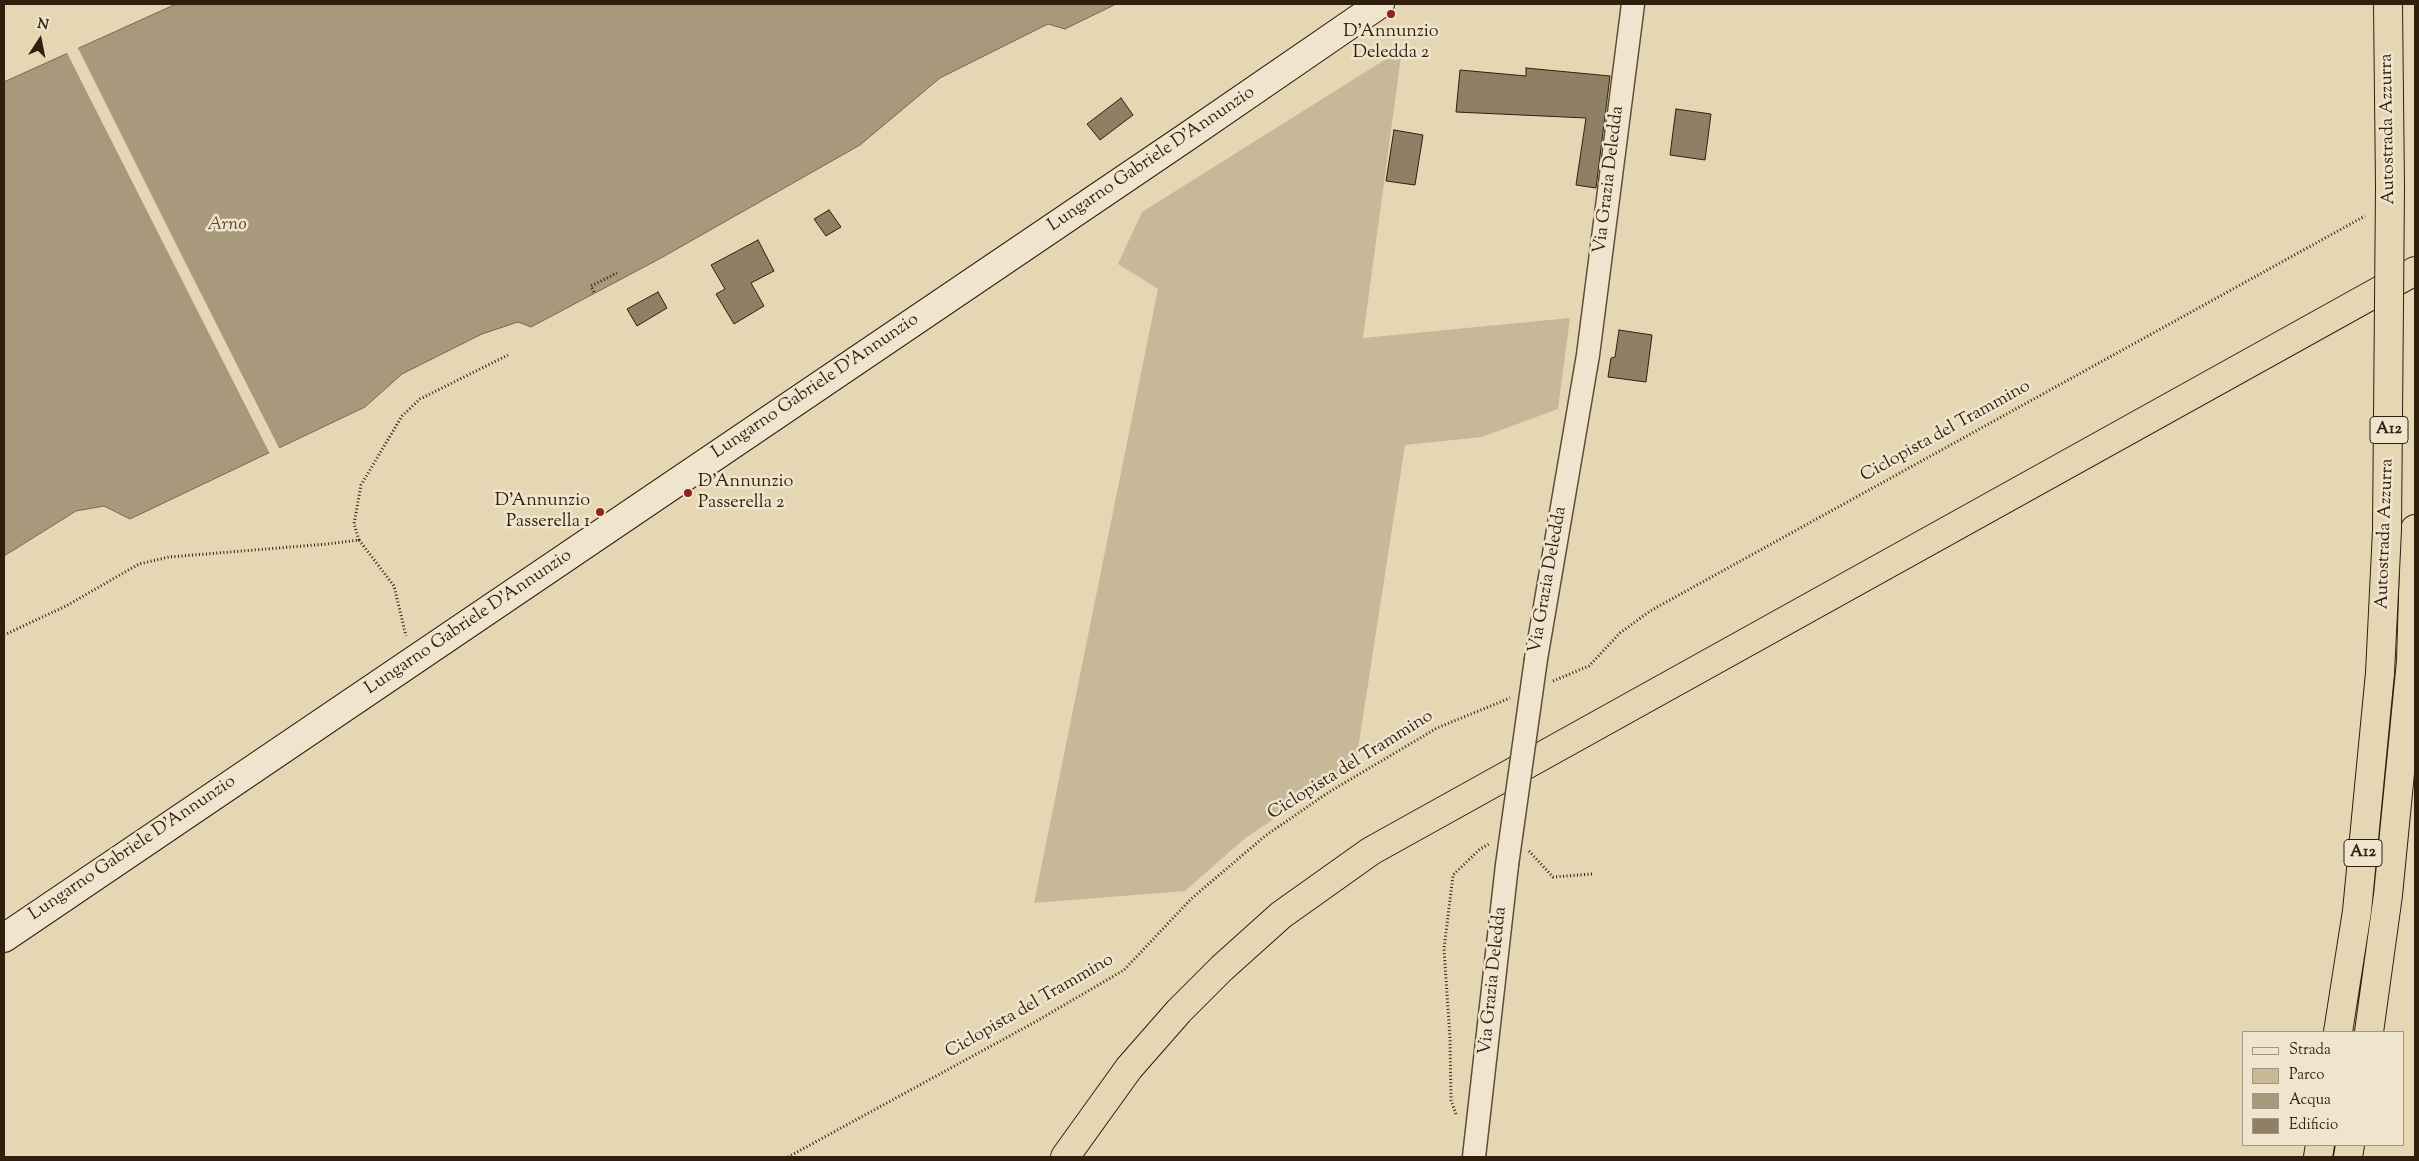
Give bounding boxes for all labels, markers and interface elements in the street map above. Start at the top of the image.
marker: D'Annunzio Deledda 2 [1385,8,1397,20]
text: N [35,14,50,36]
north arrow [15,15,65,65]
place label: D'Annunzio Deledda 2 [1343,22,1439,64]
street label: Autostrada Azzurra [2377,53,2401,205]
street label: Lungarno Gabriele D'Annunzio [1045,83,1259,237]
street label: Via Grazia Deledda [1590,105,1630,255]
water label: Arno [207,215,247,237]
street label: Lungarno Gabriele D'Annunzio [709,310,923,464]
street label: Ciclopista del Trammino [1857,376,2035,488]
road number: A12 [2370,416,2408,444]
street label: Autostrada Azzurra [2373,458,2399,610]
place label: D'Annunzio Passerella 2 [698,472,793,514]
marker: D'Annunzio Passerella 2 [682,487,694,499]
place label: D'Annunzio Passerella 1 [495,491,590,534]
street label: Via Grazia Deledda [1525,505,1573,655]
marker: D'Annunzio Passerella 1 [594,506,606,518]
street label: Lungarno Gabriele D'Annunzio [362,546,576,700]
street label: Ciclopista del Trammino [1264,706,1438,826]
street label: Lungarno Gabriele D'Annunzio [26,772,240,926]
road number: A12 [2344,840,2382,866]
street label: Via Grazia Deledda [1475,906,1513,1056]
street label: Ciclopista del Trammino [942,950,1118,1064]
legend [2242,1031,2404,1146]
text: Strada [2289,1040,2331,1061]
text: Parco [2289,1065,2325,1086]
text: Acqua [2289,1090,2331,1111]
text: Edificio [2289,1115,2338,1136]

